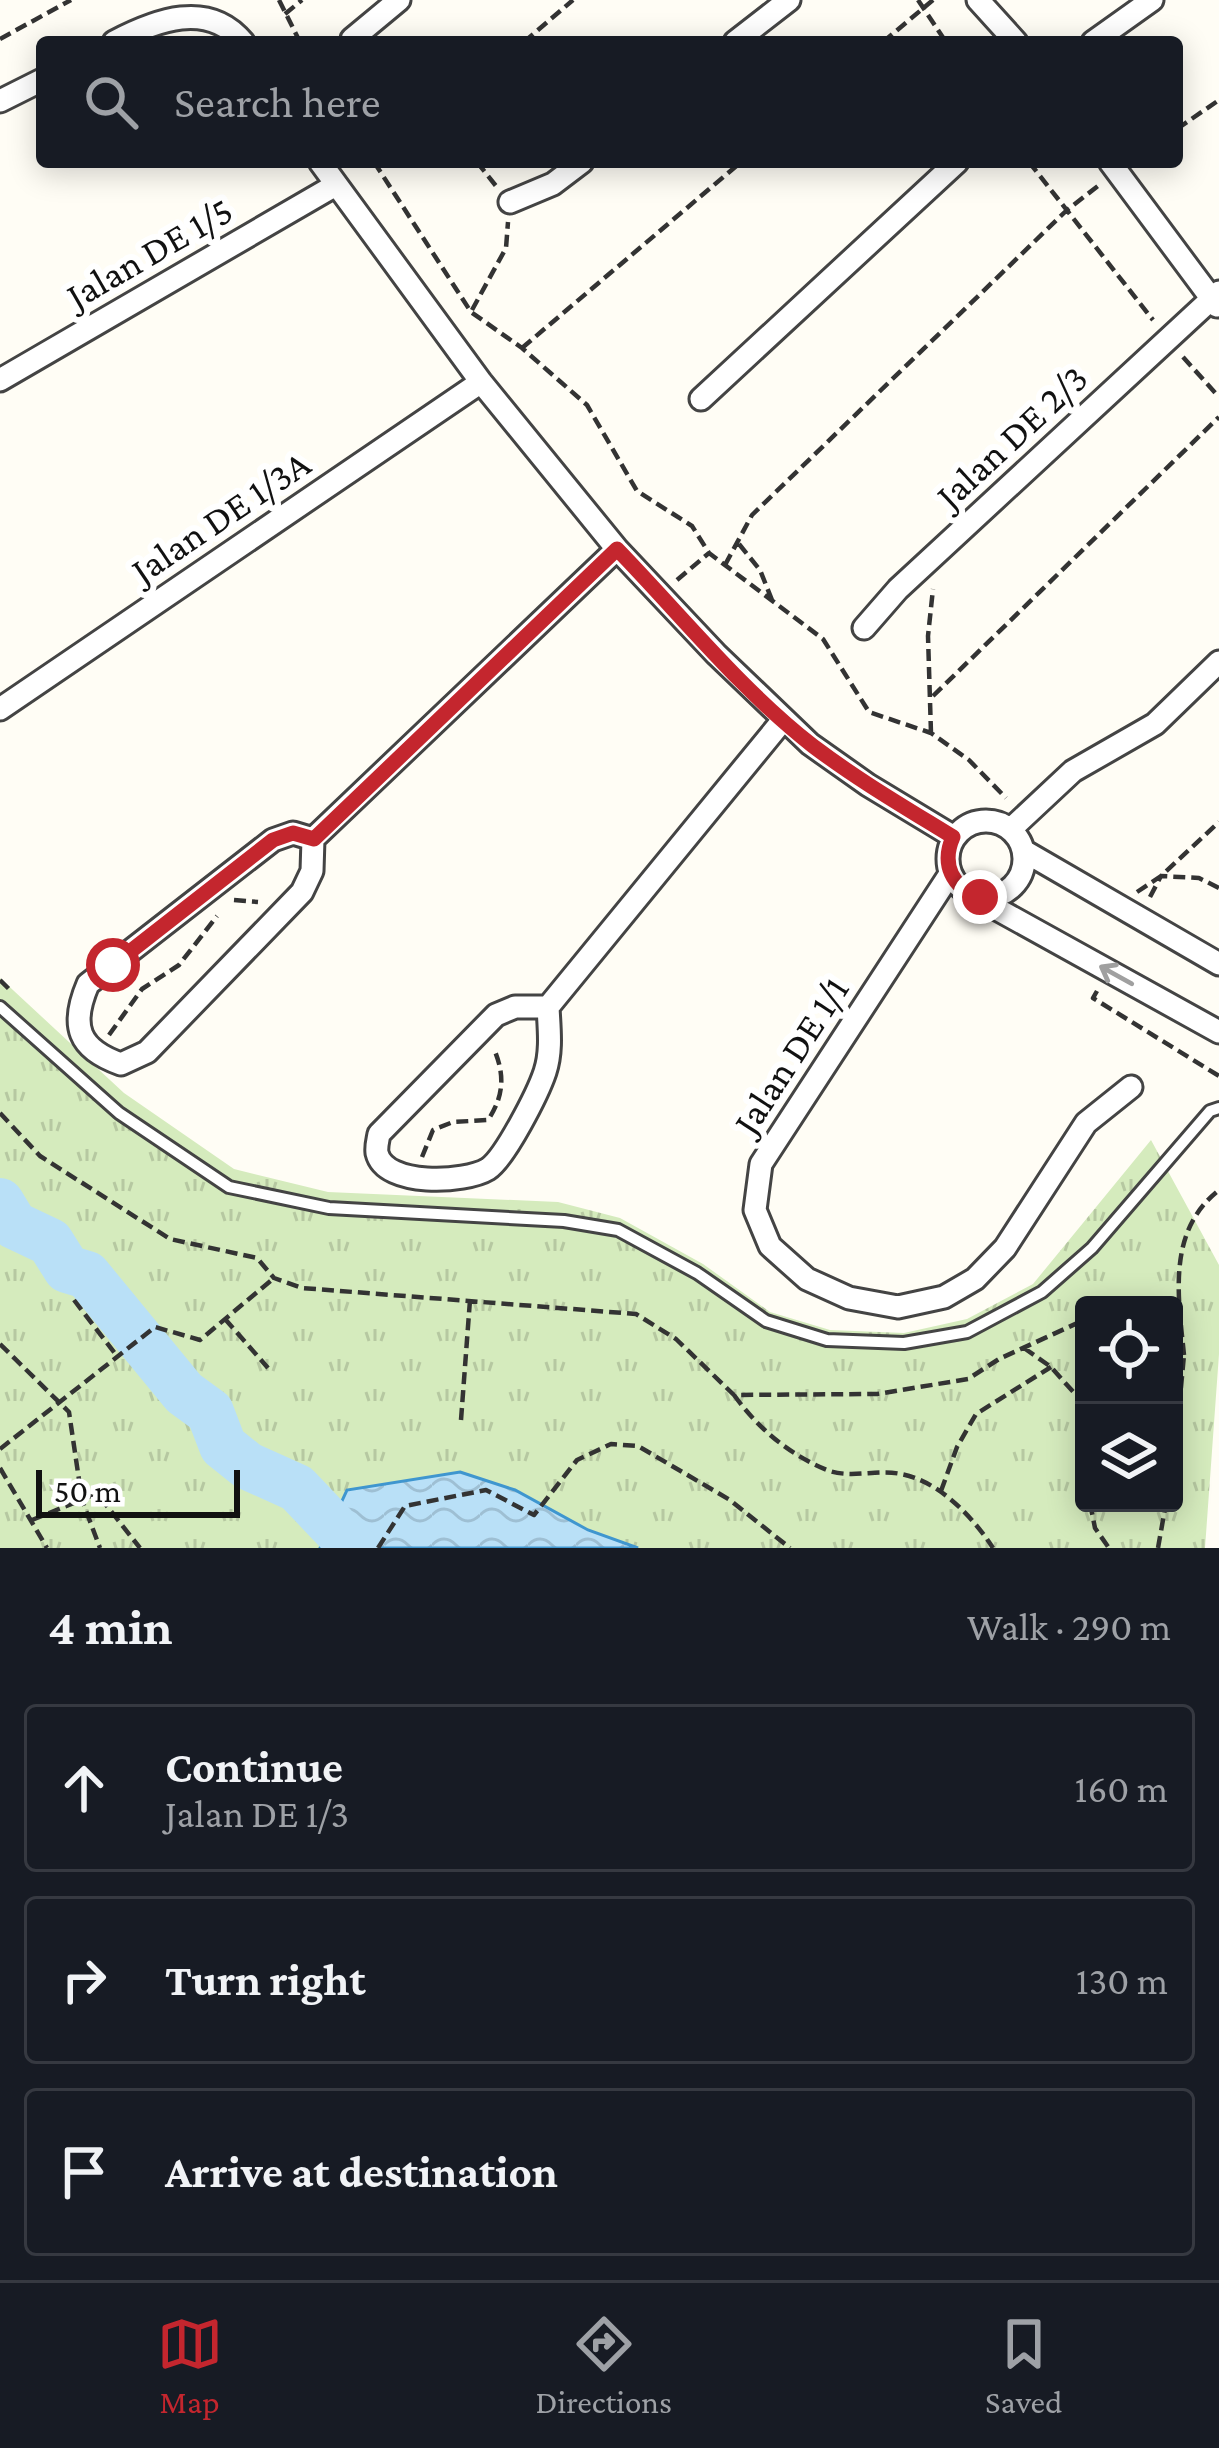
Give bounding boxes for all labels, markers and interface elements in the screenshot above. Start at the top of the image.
search box [36,36,1183,168]
icon: search [78,69,144,135]
text: Search here [174,77,381,127]
street label: Jalan DE 1/5 [56,188,240,319]
street label: Jalan DE 2/3 [925,356,1096,519]
street label: Jalan DE 1/3A [120,441,318,593]
route end [953,870,1007,924]
route start [86,938,140,992]
one-way arrow [1100,963,1135,986]
street label: Jalan DE 1/1 [722,969,857,1144]
map controls [1075,1296,1183,1512]
button: locate [1075,1296,1183,1404]
button: layers [1075,1404,1183,1512]
scale bar [36,1464,240,1517]
text: 50 m [54,1472,121,1509]
text: 4 min [48,1598,173,1655]
text: Walk · 290 m [967,1605,1171,1648]
text: Continue [165,1742,343,1792]
icon: ahead [51,1755,117,1821]
text: 160 m [1075,1767,1168,1810]
text: Jalan DE 1/3 [165,1792,349,1835]
icon: right [51,1947,117,2013]
text: Turn right [165,1955,366,2005]
text: 130 m [1076,1959,1168,2002]
icon: arrive [51,2139,117,2205]
text: Arrive at destination [165,2147,558,2197]
tab: Map [157,2311,223,2420]
tab: Directions [536,2311,672,2420]
tab: Saved [985,2311,1062,2420]

